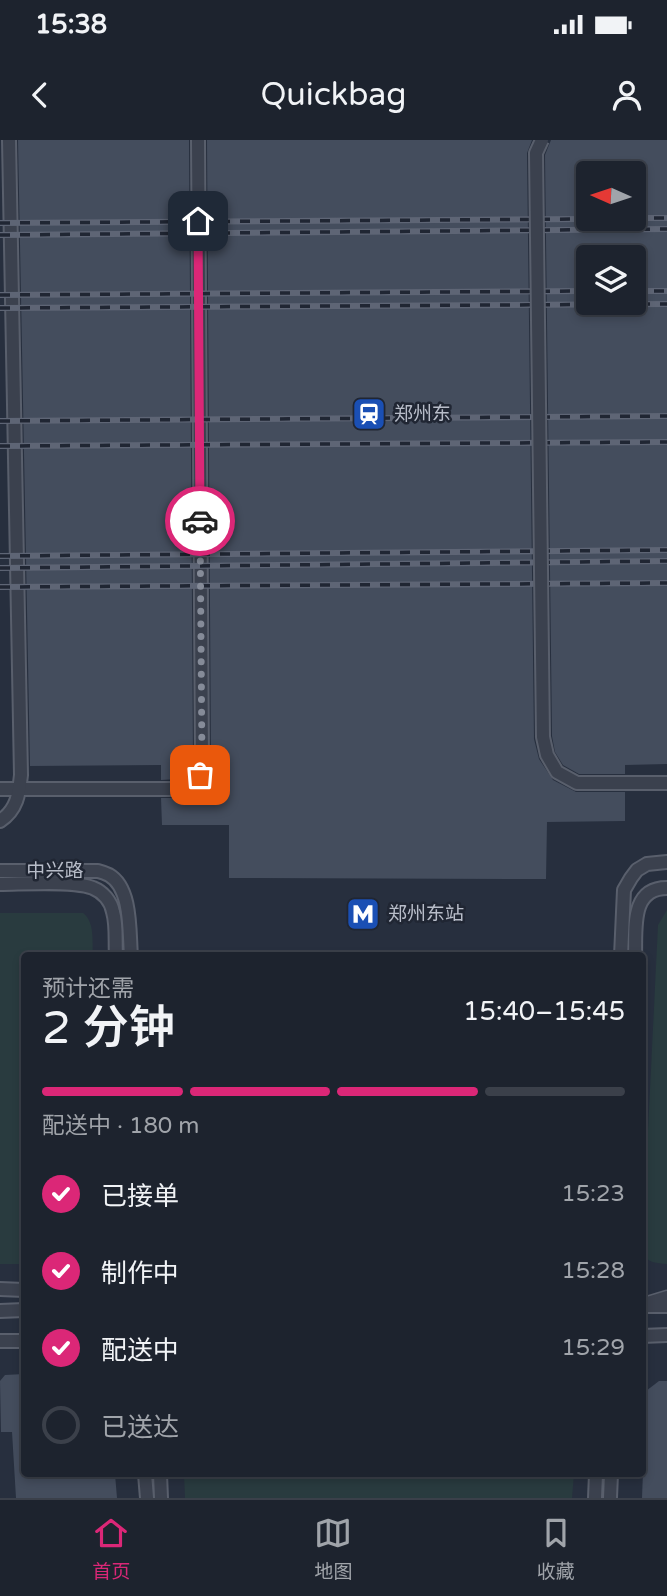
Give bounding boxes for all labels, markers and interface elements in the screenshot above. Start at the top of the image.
text: 15:38 [35,9,107,40]
icon: back [21,76,59,114]
text: Quickbag [260,76,407,114]
icon: person [608,76,646,114]
north arrow [576,161,646,231]
map controls [576,161,646,315]
pin [168,191,228,251]
icon: home [179,202,217,240]
button: layers [576,245,646,315]
station icon: 郑州东 [350,395,388,433]
place label: 郑州东 [394,403,451,425]
courier [165,486,235,556]
icon: car [181,502,219,540]
pin [170,745,230,805]
icon: bag [181,756,219,794]
street label: 中兴路 [26,860,84,882]
metro station icon: 郑州东站 [344,895,382,933]
place label: 郑州东站 [388,903,464,925]
text: 预计还需 [42,975,134,1003]
text: 15:40–15:45 [463,996,625,1027]
text: 2 分钟 [42,1001,175,1056]
text: 配送中 · 180 m [42,1112,199,1140]
icon: check [42,1175,80,1213]
text: 15:23 [561,1180,625,1208]
text: 已接单 [101,1181,179,1212]
icon: check [42,1252,80,1290]
text: 15:28 [561,1257,625,1285]
text: 制作中 [101,1258,179,1289]
icon: check [42,1329,80,1367]
text: 15:29 [561,1334,625,1362]
text: 配送中 [101,1335,179,1366]
text: 已送达 [101,1412,179,1443]
tab: 首页 [92,1514,130,1583]
tab: 地图 [314,1514,353,1583]
tab: 收藏 [537,1514,575,1583]

